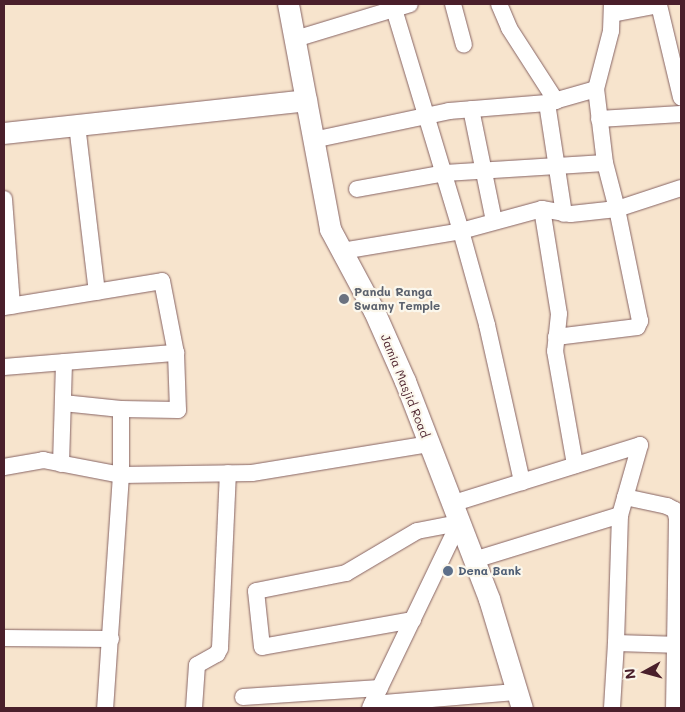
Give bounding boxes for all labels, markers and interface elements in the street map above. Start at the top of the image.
place label: Pandu Ranga Swamy Temple [354,285,440,313]
marker: Pandu Ranga Swamy Temple [338,293,350,305]
street label: Jamia Masjid Road [378,332,432,440]
place label: Dena Bank [458,564,521,578]
marker: Dena Bank [442,565,454,577]
north arrow [620,647,670,697]
text: N [620,667,640,680]

